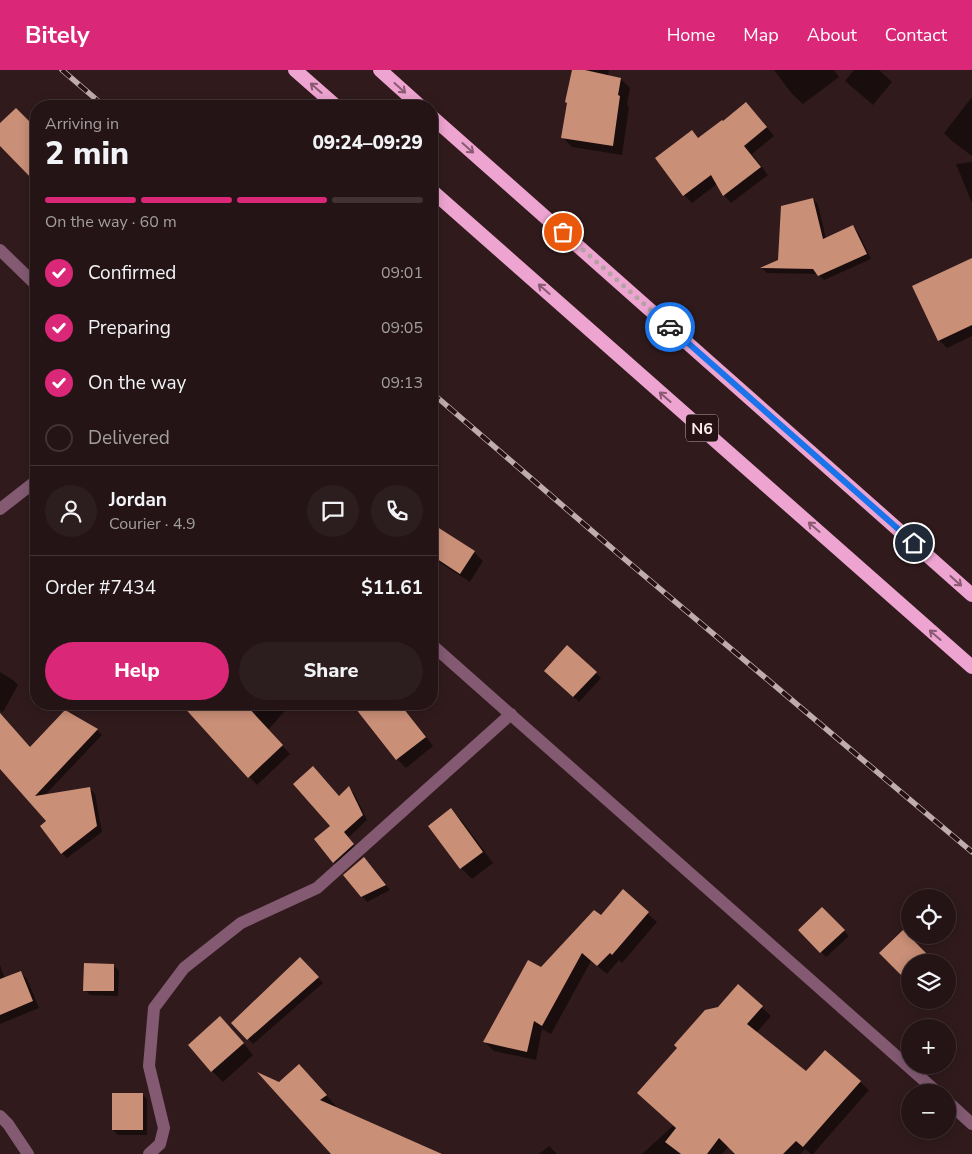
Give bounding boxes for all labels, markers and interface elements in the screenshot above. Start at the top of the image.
text: Bitely [25,19,90,51]
text: Home [667,23,715,47]
text: Map [743,23,779,47]
text: About [807,23,857,47]
text: Contact [885,23,947,47]
one-way arrow [309,82,322,94]
one-way arrow [393,82,406,93]
text: Arriving in [45,113,119,135]
text: 09:24–09:29 [312,130,423,156]
text: 2 min [45,132,129,175]
one-way arrow [461,142,474,154]
text: On the way · 60 m [45,211,177,233]
pin [542,211,584,253]
icon: bag [549,218,577,246]
icon: check [45,259,73,287]
text: Confirmed [88,260,176,286]
text: 09:01 [381,262,423,284]
one-way arrow [537,283,550,295]
courier [645,302,695,352]
icon: car [656,313,684,341]
icon: check [45,314,73,342]
text: Preparing [88,315,171,341]
text: 09:05 [381,317,423,339]
icon: check [45,369,73,397]
text: On the way [88,370,186,396]
text: 09:13 [381,372,423,394]
one-way arrow [659,391,672,402]
road number: N6 [686,414,718,442]
text: Delivered [88,425,170,451]
button: person [45,485,97,537]
button: chat [307,485,359,537]
button: phone [371,485,423,537]
text: Jordan [109,487,167,513]
text: Courier · 4.9 [109,513,195,535]
one-way arrow [807,521,820,533]
pin [893,522,935,564]
icon: home [900,529,928,557]
text: Order #7434 [45,575,156,601]
text: $11.61 [361,575,423,601]
one-way arrow [950,575,963,586]
one-way arrow [929,629,942,640]
button: Help [45,642,229,700]
button: Share [239,642,423,700]
map controls [901,889,956,1139]
button: locate [901,889,956,944]
button: layers [901,954,956,1009]
button: + [901,1019,956,1074]
button: − [901,1084,956,1139]

